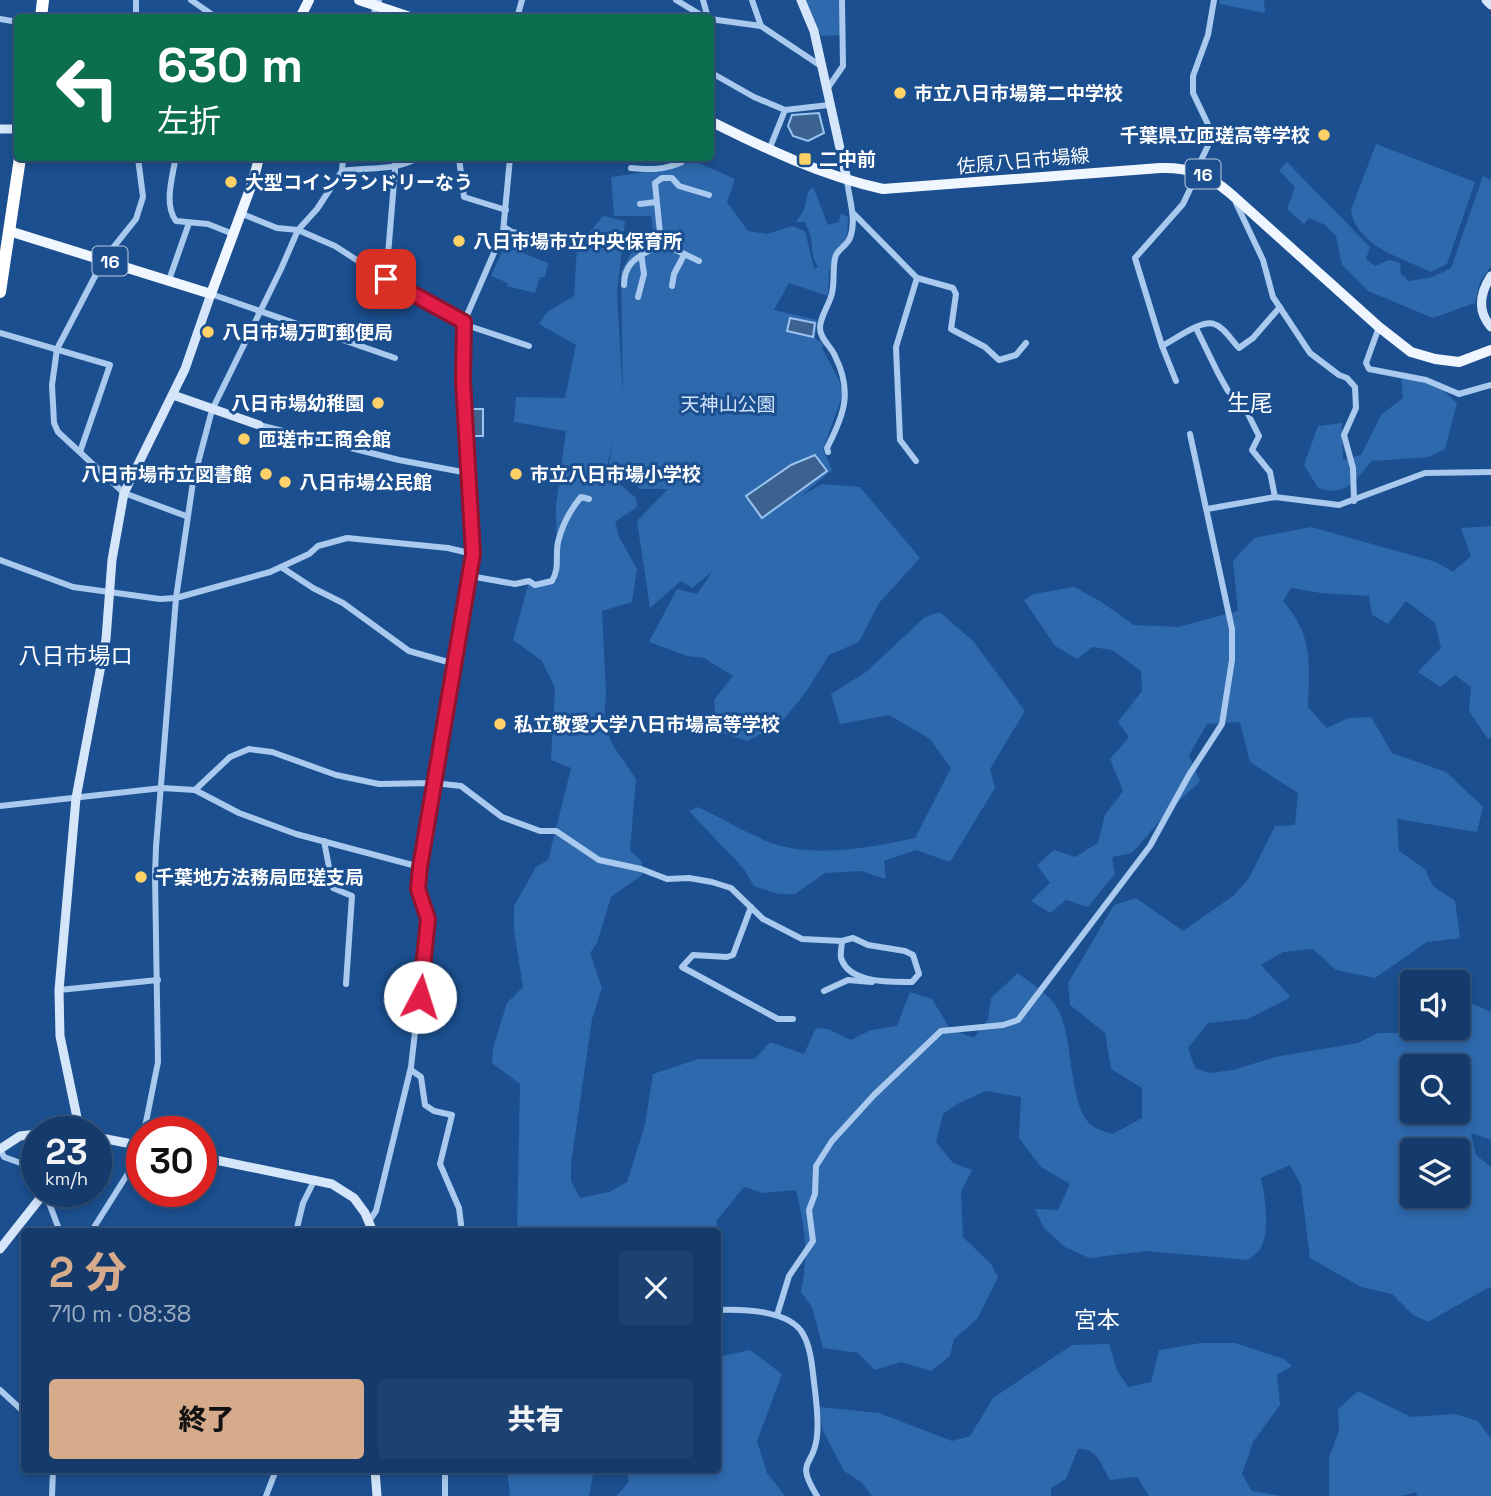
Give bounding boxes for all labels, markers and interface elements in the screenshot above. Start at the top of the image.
text: 630 m [157,34,303,96]
icon: left [42,42,133,133]
place label: 市立八日市場第二中学校 [914,81,1123,106]
marker: 市立八日市場第二中学校 [892,85,908,101]
text: 左折 [157,101,221,141]
place label: 千葉県立匝瑳高等学校 [1120,123,1310,148]
marker: 千葉県立匝瑳高等学校 [1316,127,1332,143]
street label: 佐原八日市場線 [956,143,1090,179]
place label: 二中前 [819,147,876,172]
marker: 二中前 [797,151,813,167]
road number: 16 [1186,160,1220,188]
place label: 大型コインランドリーなう [245,170,473,195]
marker: 大型コインランドリーなう [223,174,239,190]
place label: 八日市場市立中央保育所 [473,229,682,254]
marker: 八日市場市立中央保育所 [451,233,467,249]
road number: 16 [92,246,128,276]
pin [356,249,416,309]
icon: arrive [367,260,405,298]
place label: 八日市場万町郵便局 [222,320,393,345]
marker: 八日市場万町郵便局 [200,324,216,340]
district label: 生尾 [1227,388,1273,418]
place label: 八日市場幼稚園 [231,391,364,416]
park label: 天神山公園 [680,392,776,417]
marker: 八日市場幼稚園 [370,395,386,411]
place label: 匝瑳市工商会館 [258,427,391,452]
marker: 匝瑳市工商会館 [236,431,252,447]
place label: 八日市場市立図書館 [81,462,252,487]
place label: 市立八日市場小学校 [530,462,701,487]
marker: 八日市場市立図書館 [258,466,274,482]
marker: 市立八日市場小学校 [508,466,524,482]
place label: 八日市場公民館 [299,470,432,495]
marker: 八日市場公民館 [277,474,293,490]
district label: 八日市場ロ [19,641,134,671]
place label: 私立敬愛大学八日市場高等学校 [514,712,780,737]
marker: 私立敬愛大学八日市場高等学校 [492,716,508,732]
place label: 千葉地方法務局匝瑳支局 [155,865,364,890]
marker: 千葉地方法務局匝瑳支局 [133,869,149,885]
position arrow [383,960,457,1034]
map controls [1400,970,1470,1208]
button: sound [1400,970,1470,1040]
button: search [1400,1054,1470,1124]
speed limit sign: 30 [126,1116,217,1207]
text: 23 [45,1130,88,1174]
button: layers [1400,1138,1470,1208]
text: km/h [45,1167,88,1190]
text: 2 分 [49,1246,127,1299]
button: close [619,1251,693,1325]
text: 710 m · 08:38 [49,1299,191,1329]
district label: 宮本 [1074,1305,1120,1335]
button: 終了 [49,1379,364,1459]
button: 共有 [378,1379,693,1459]

